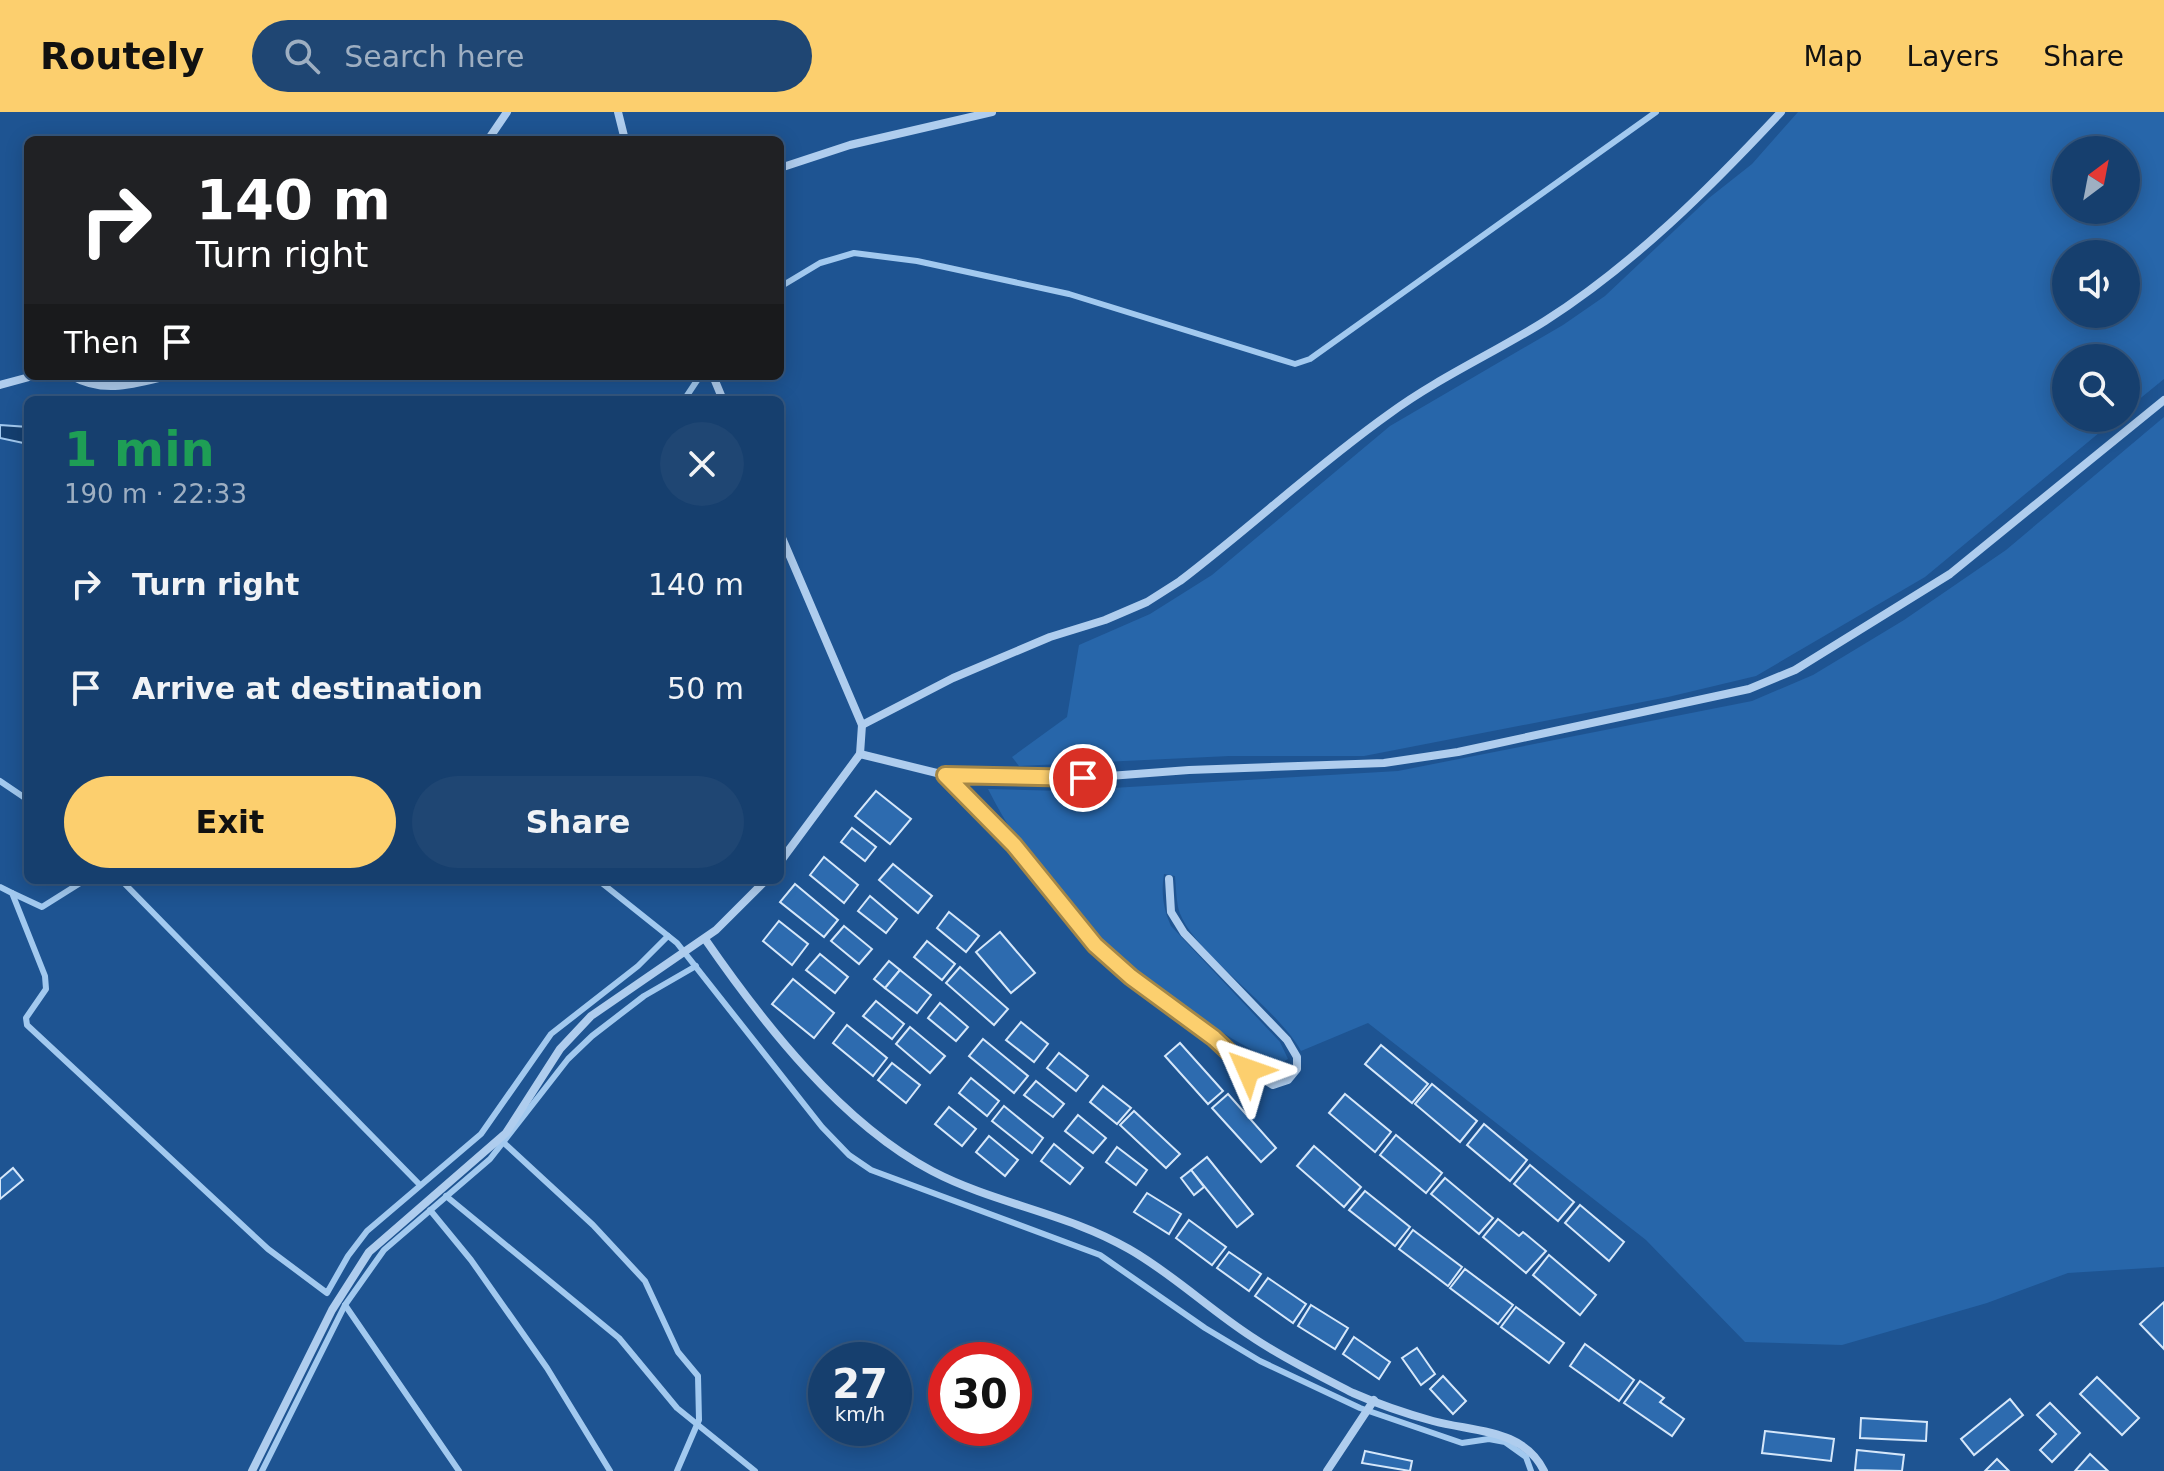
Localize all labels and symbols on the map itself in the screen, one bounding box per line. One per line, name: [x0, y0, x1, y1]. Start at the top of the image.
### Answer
north arrow: [2052, 136, 2140, 224]
pin: [1049, 744, 1117, 812]
position arrow: [1206, 1028, 1290, 1112]
speed limit sign: 30: [928, 1342, 1032, 1446]

